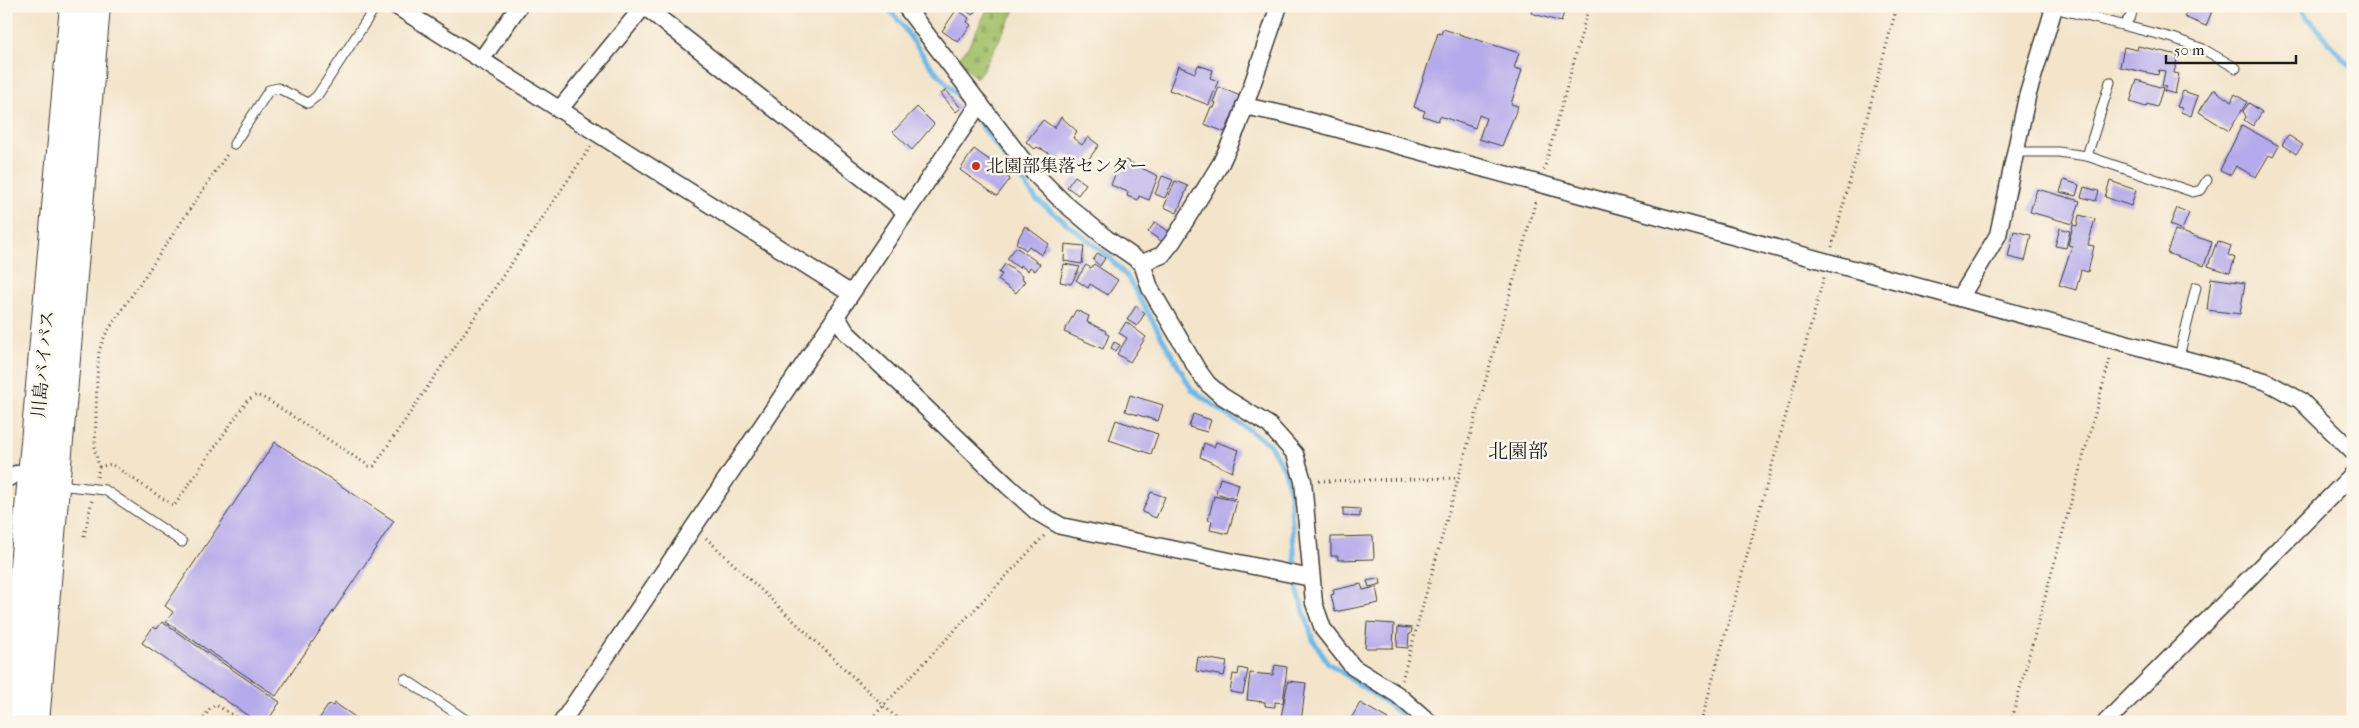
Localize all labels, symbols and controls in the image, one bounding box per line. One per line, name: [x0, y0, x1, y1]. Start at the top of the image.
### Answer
scale bar: [2166, 32, 2296, 64]
text: 50 m: [2174, 41, 2205, 59]
place label: 北園部集落センター: [986, 156, 1147, 177]
marker: 北園部集落センター: [970, 160, 982, 172]
street label: 川島バイパス: [28, 310, 59, 419]
district label: 北園部: [1488, 440, 1548, 463]

